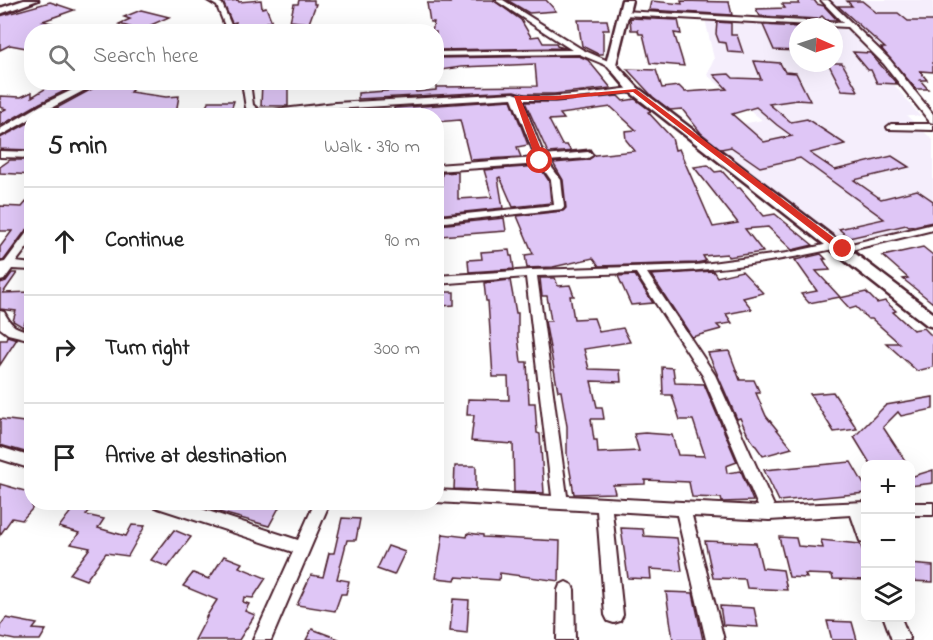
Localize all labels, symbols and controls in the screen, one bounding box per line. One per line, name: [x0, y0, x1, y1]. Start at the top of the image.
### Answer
north arrow: [789, 18, 843, 72]
search box: [24, 24, 444, 90]
icon: search: [45, 41, 78, 74]
text: Search here: [93, 41, 198, 73]
text: 5 min: [48, 128, 107, 166]
text: Walk · 390 m: [324, 133, 420, 162]
route start: [526, 147, 552, 173]
icon: ahead: [48, 225, 81, 258]
text: Continue: [105, 225, 184, 257]
text: 90 m: [385, 227, 420, 256]
route end: [829, 235, 855, 261]
icon: right: [48, 333, 81, 366]
text: Turn right: [105, 333, 190, 365]
text: 300 m: [374, 335, 420, 364]
icon: arrive: [48, 441, 81, 474]
text: Arrive at destination: [105, 441, 287, 473]
map controls: [861, 460, 915, 622]
button: +: [861, 460, 915, 514]
button: −: [861, 514, 915, 568]
button: layers: [861, 568, 915, 622]

